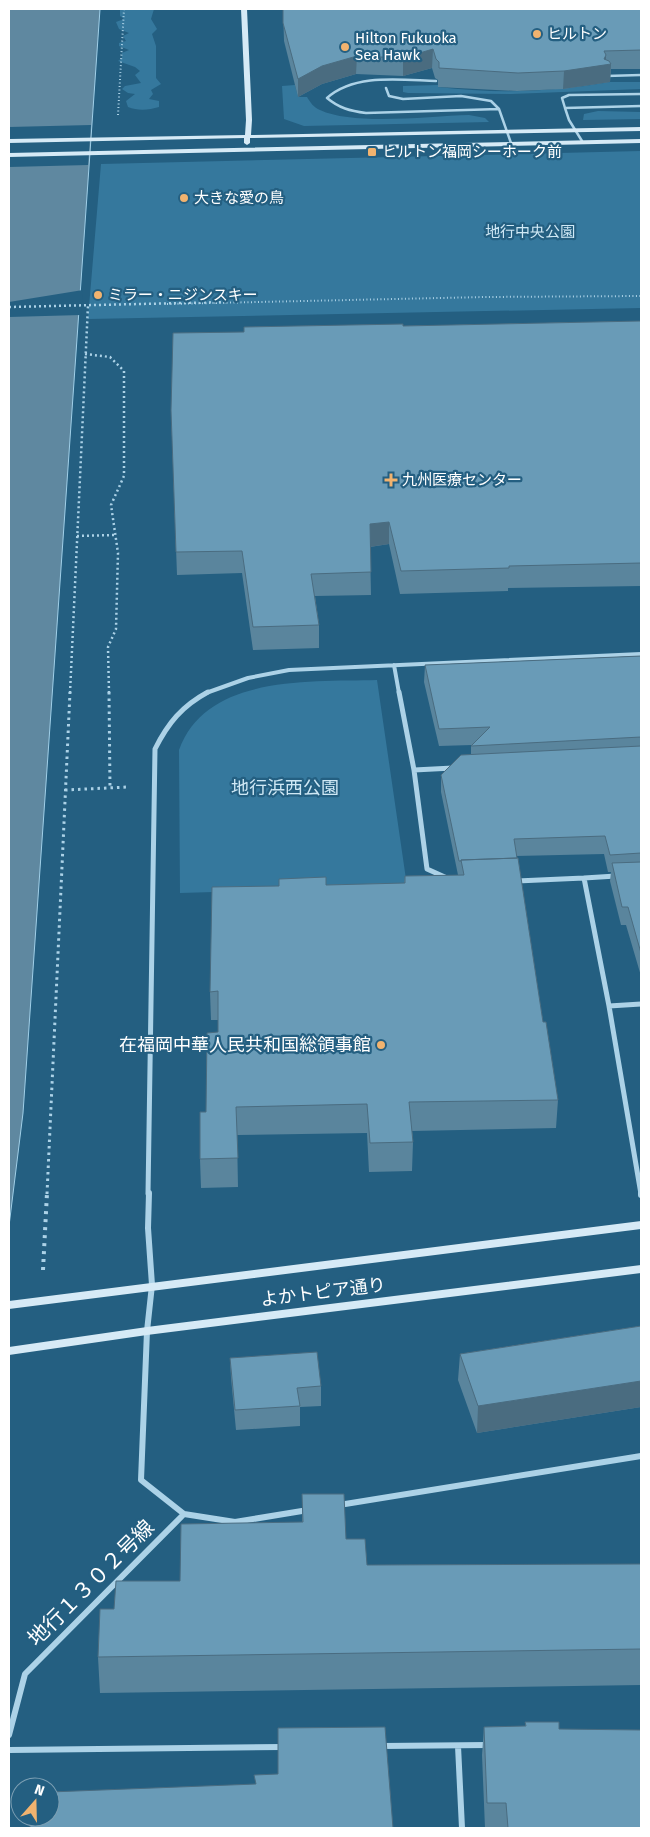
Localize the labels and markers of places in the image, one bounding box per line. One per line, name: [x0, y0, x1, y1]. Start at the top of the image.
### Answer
place label: ヒルトン: [547, 25, 607, 43]
marker: ヒルトン: [531, 28, 543, 40]
place label: Hilton Fukuoka Sea Hawk: [355, 29, 457, 64]
marker: Hilton Fukuoka Sea Hawk: [339, 41, 351, 53]
place label: ヒルトン福岡シーホーク前: [382, 143, 562, 161]
marker: ヒルトン福岡シーホーク前: [366, 146, 378, 158]
place label: 大きな愛の鳥: [194, 189, 284, 207]
marker: 大きな愛の鳥: [178, 192, 190, 204]
place label: ミラー・ニジンスキー: [108, 286, 258, 304]
marker: ミラー・ニジンスキー: [92, 289, 104, 301]
place label: 九州医療センター: [402, 471, 522, 489]
marker: 九州医療センター: [384, 473, 398, 487]
place label: 在福岡中華人民共和国総領事館: [119, 1034, 371, 1056]
marker: 在福岡中華人民共和国総領事館: [375, 1039, 387, 1051]

